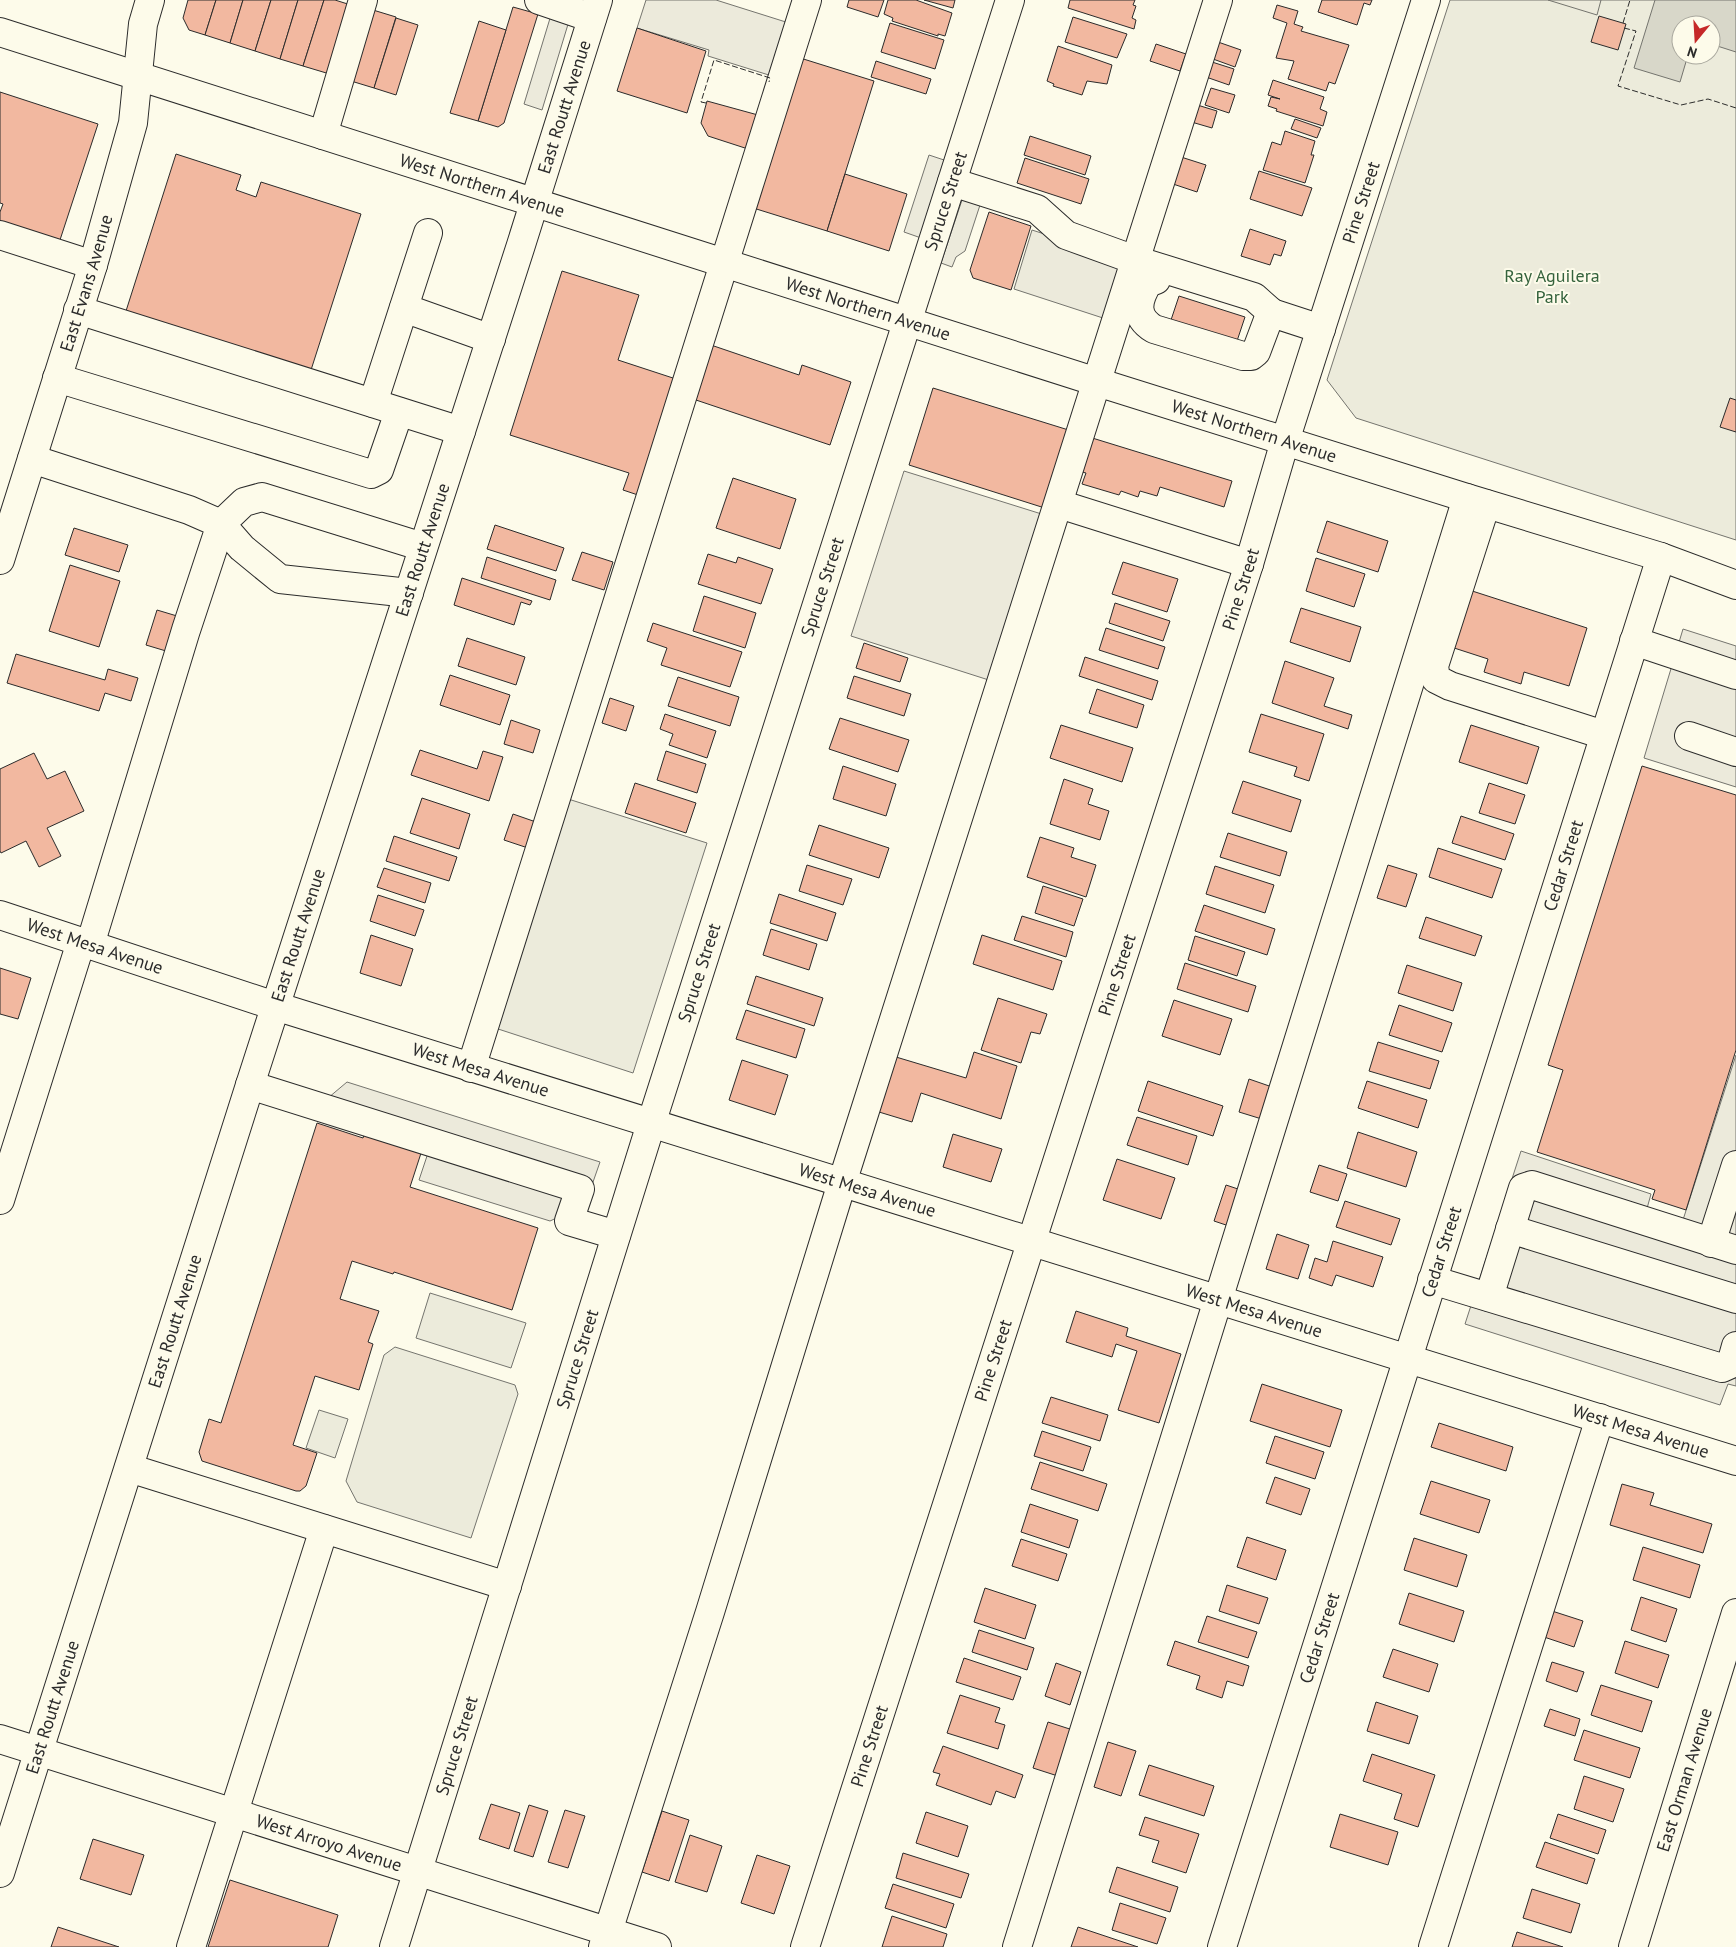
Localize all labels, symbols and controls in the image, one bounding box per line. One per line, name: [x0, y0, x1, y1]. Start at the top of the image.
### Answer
north arrow: [1671, 15, 1721, 65]
street label: East Routt Avenue: [532, 37, 596, 177]
text: N: [1685, 42, 1699, 62]
street label: West Northern Avenue: [397, 148, 568, 222]
street label: Spruce Street: [919, 148, 972, 253]
street label: Pine Street: [1337, 159, 1385, 246]
street label: East Evans Avenue: [54, 212, 118, 355]
park label: Ray Aguilera Park: [1504, 264, 1600, 308]
street label: West Northern Avenue: [783, 271, 953, 346]
street label: West Northern Avenue: [1169, 394, 1340, 467]
street label: East Routt Avenue: [390, 480, 454, 619]
street label: Spruce Street: [795, 534, 849, 639]
street label: Pine Street: [1217, 545, 1264, 633]
street label: Cedar Street: [1538, 817, 1588, 914]
street label: East Routt Avenue: [266, 865, 330, 1005]
street label: West Mesa Avenue: [24, 913, 166, 979]
street label: Spruce Street: [672, 920, 725, 1025]
street label: Pine Street: [1093, 931, 1141, 1019]
street label: West Mesa Avenue: [409, 1037, 552, 1102]
street label: West Mesa Avenue: [796, 1158, 939, 1222]
street label: Cedar Street: [1416, 1203, 1466, 1300]
street label: East Routt Avenue: [143, 1251, 207, 1391]
street label: West Mesa Avenue: [1183, 1278, 1325, 1343]
street label: Spruce Street: [551, 1306, 603, 1411]
street label: Pine Street: [969, 1316, 1017, 1404]
street label: West Mesa Avenue: [1569, 1399, 1712, 1463]
street label: Cedar Street: [1294, 1589, 1344, 1686]
street label: East Routt Avenue: [20, 1637, 84, 1777]
street label: Spruce Street: [430, 1693, 483, 1798]
street label: Pine Street: [845, 1702, 893, 1790]
street label: East Orman Avenue: [1651, 1705, 1717, 1854]
street label: West Arroyo Avenue: [253, 1809, 405, 1877]

